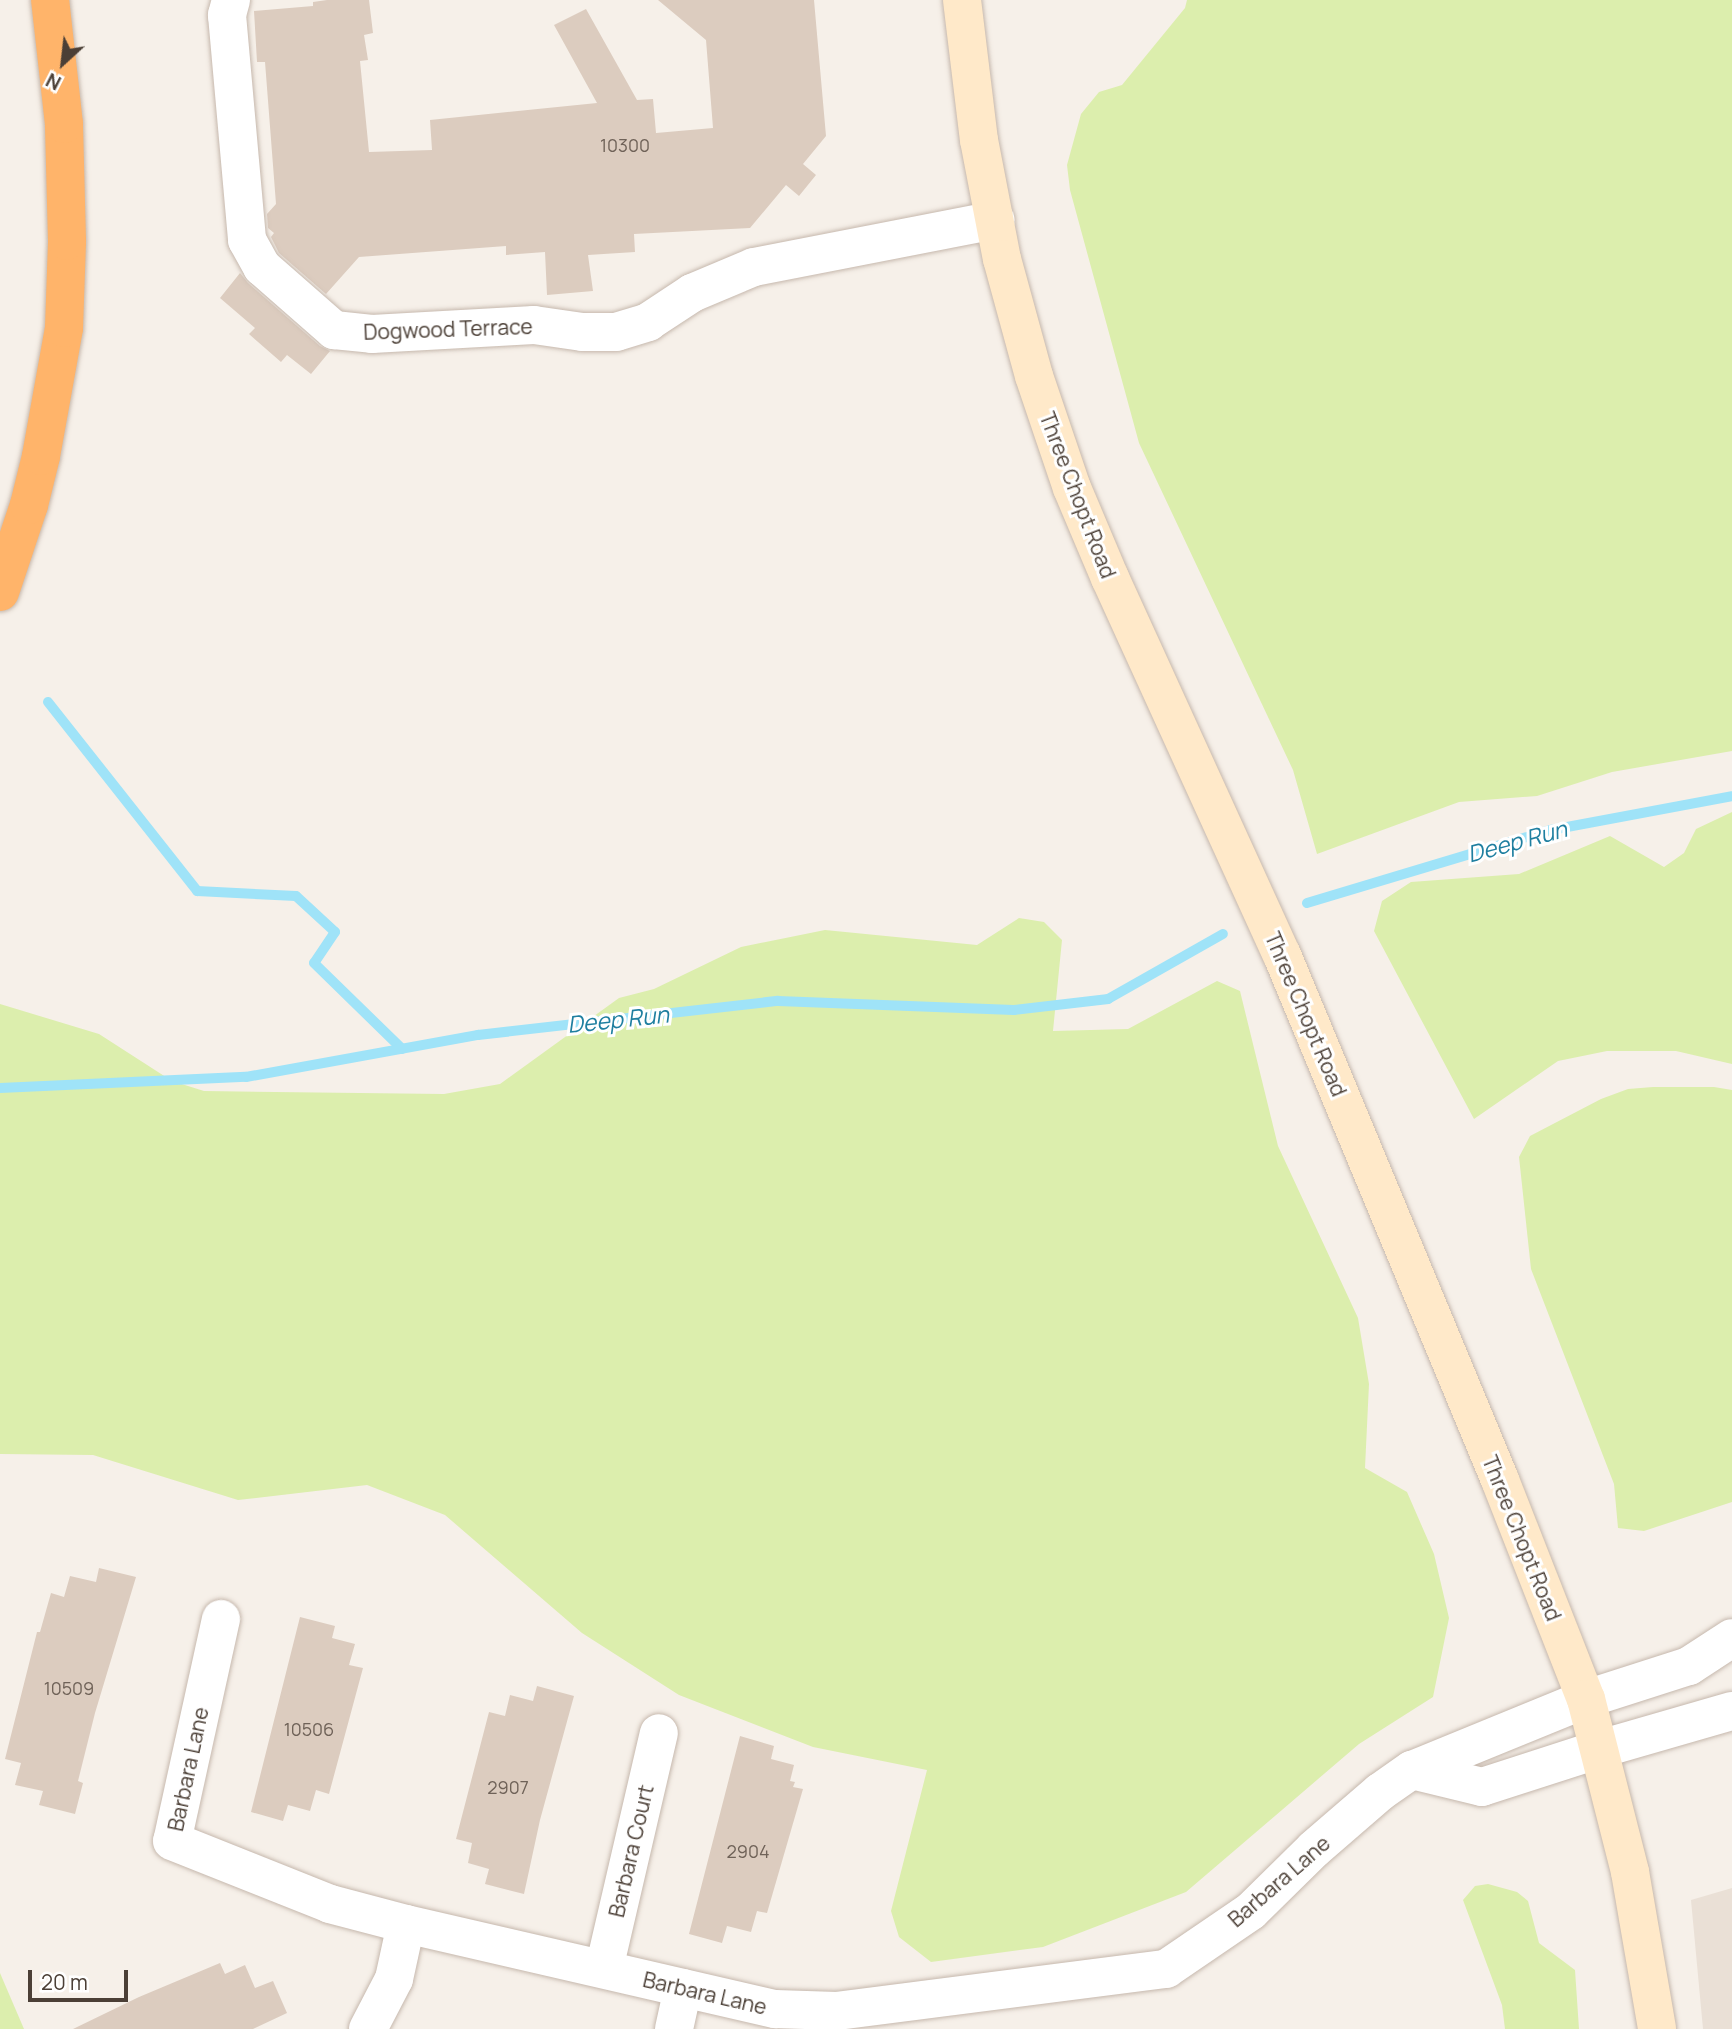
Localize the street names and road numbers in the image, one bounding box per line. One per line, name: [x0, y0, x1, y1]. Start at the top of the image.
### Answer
street label: Dogwood Terrace: [363, 313, 533, 345]
street label: Three Chopt Road: [1035, 408, 1121, 582]
street label: Three Chopt Road: [1260, 928, 1352, 1100]
street label: Three Chopt Road: [1477, 1452, 1567, 1624]
street label: Barbara Lane: [163, 1705, 213, 1833]
street label: Barbara Court: [604, 1782, 658, 1920]
street label: Barbara Lane: [1223, 1830, 1335, 1932]
street label: Barbara Lane: [641, 1967, 769, 2019]

